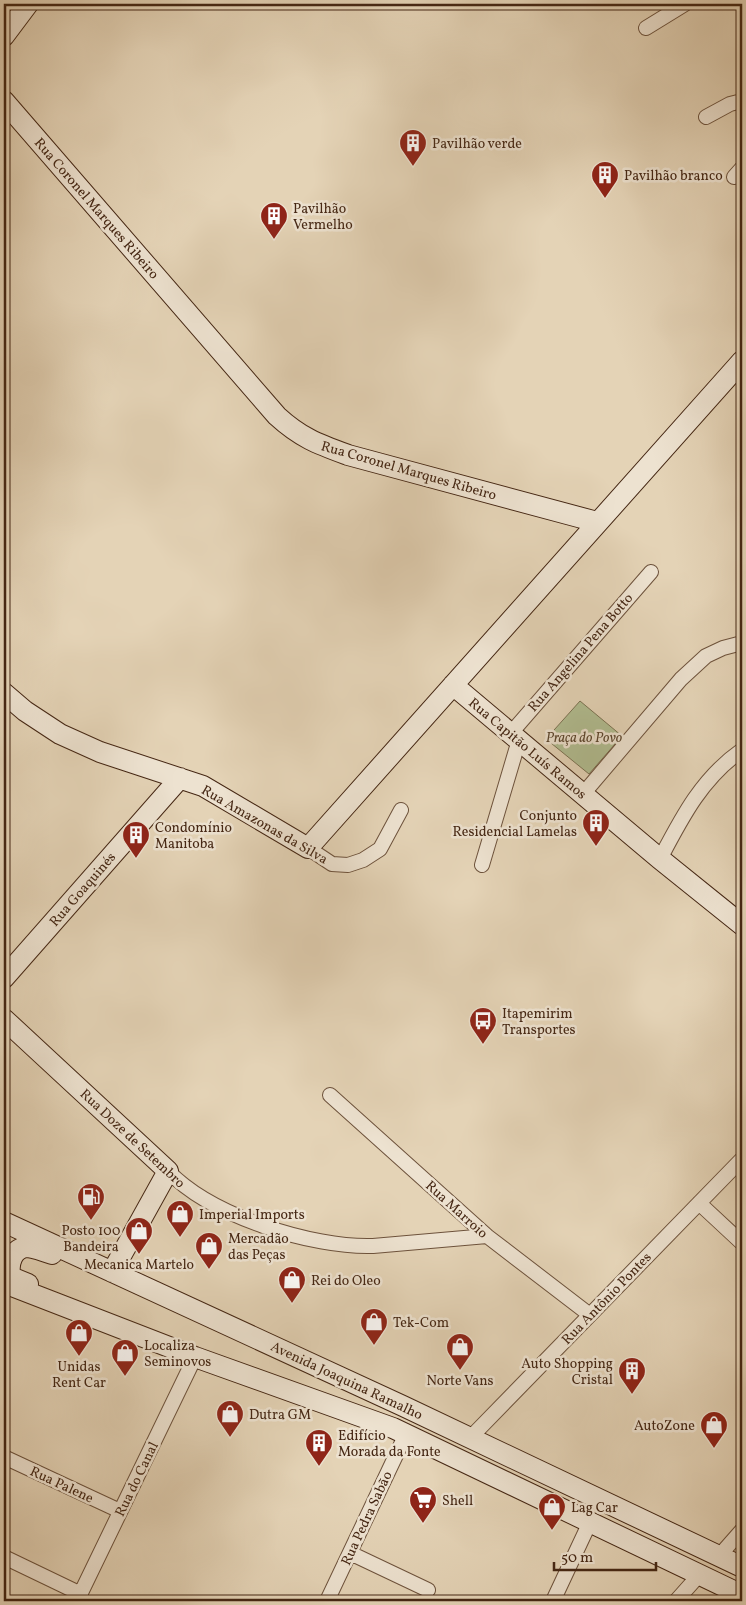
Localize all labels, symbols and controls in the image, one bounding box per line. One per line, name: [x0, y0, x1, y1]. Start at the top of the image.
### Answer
building icon: Pavilhão verde: [398, 128, 428, 167]
street label: Rua Coronel Marques Ribeiro: [29, 134, 163, 284]
place label: Pavilhão verde: [432, 135, 522, 154]
building icon: Pavilhão branco: [590, 160, 620, 199]
place label: Pavilhão branco: [624, 167, 723, 186]
place label: Pavilhão Vermelho: [293, 200, 353, 235]
building icon: Pavilhão Vermelho: [259, 201, 289, 240]
street label: Rua Coronel Marques Ribeiro: [319, 437, 498, 506]
street label: Rua Angelina Pena Botto: [524, 590, 638, 716]
street label: Rua Capitão Luís Ramos: [464, 694, 590, 804]
park label: Praça do Povo: [546, 729, 623, 748]
street label: Rua Amazonas da Silva: [197, 781, 331, 869]
place label: Conjunto Residencial Lamelas: [453, 807, 577, 842]
building icon: Conjunto Residencial Lamelas: [581, 808, 611, 847]
place label: Condomínio Manitoba: [155, 819, 232, 854]
building icon: Condomínio Manitoba: [121, 820, 151, 859]
street label: Rua Goaquinés: [46, 849, 121, 931]
place label: Itapemirim Transportes: [502, 1005, 576, 1040]
bus stop icon: Itapemirim Transportes: [468, 1006, 498, 1045]
street label: Rua Doze de Setembro: [75, 1085, 189, 1193]
street label: Rua Marroio: [421, 1177, 491, 1243]
fuel station icon: Posto 100 Bandeira: [76, 1182, 106, 1221]
shop icon: Imperial Imports: [165, 1199, 195, 1238]
place label: Imperial Imports: [199, 1206, 305, 1225]
shop icon: Mecanica Martelo: [124, 1216, 154, 1255]
place label: Posto 100 Bandeira: [62, 1222, 120, 1257]
place label: Mercadão das Peças: [228, 1230, 289, 1265]
shop icon: Mercadão das Peças: [194, 1231, 224, 1270]
street label: Rua Antônio Pontes: [558, 1249, 656, 1349]
place label: Mecanica Martelo: [84, 1256, 194, 1275]
shop icon: Rei do Oleo: [277, 1265, 307, 1304]
place label: Rei do Oleo: [311, 1272, 381, 1291]
shop icon: Tek-Com: [359, 1307, 389, 1346]
place label: Tek-Com: [393, 1314, 449, 1333]
shop icon: Unidas Rent Car: [64, 1318, 94, 1357]
shop icon: Norte Vans: [445, 1332, 475, 1371]
place label: Localiza Seminovos: [144, 1337, 211, 1372]
shop icon: Localiza Seminovos: [110, 1338, 140, 1377]
street label: Avenida Joaquina Ramalho: [267, 1338, 426, 1425]
place label: Auto Shopping Cristal: [521, 1355, 613, 1390]
building icon: Auto Shopping Cristal: [617, 1356, 647, 1395]
place label: Unidas Rent Car: [52, 1358, 106, 1393]
place label: Norte Vans: [426, 1372, 494, 1391]
shop icon: Dutra GM: [215, 1399, 245, 1438]
place label: Dutra GM: [249, 1406, 311, 1425]
shop icon: AutoZone: [699, 1410, 729, 1449]
place label: AutoZone: [634, 1417, 695, 1436]
place label: Edifício Morada da Fonte: [338, 1427, 441, 1462]
building icon: Edifício Morada da Fonte: [304, 1428, 334, 1467]
street label: Rua do Canal: [111, 1439, 164, 1520]
street label: Rua Palene: [26, 1462, 97, 1509]
street label: Rua Pedra Sabão: [337, 1468, 398, 1569]
supermarket icon: Shell: [408, 1485, 438, 1524]
place label: Shell: [442, 1492, 473, 1511]
shop icon: Lag Car: [537, 1492, 567, 1531]
place label: Lag Car: [571, 1499, 618, 1518]
scale bar: [554, 1540, 656, 1572]
text: 50 m: [561, 1548, 593, 1569]

